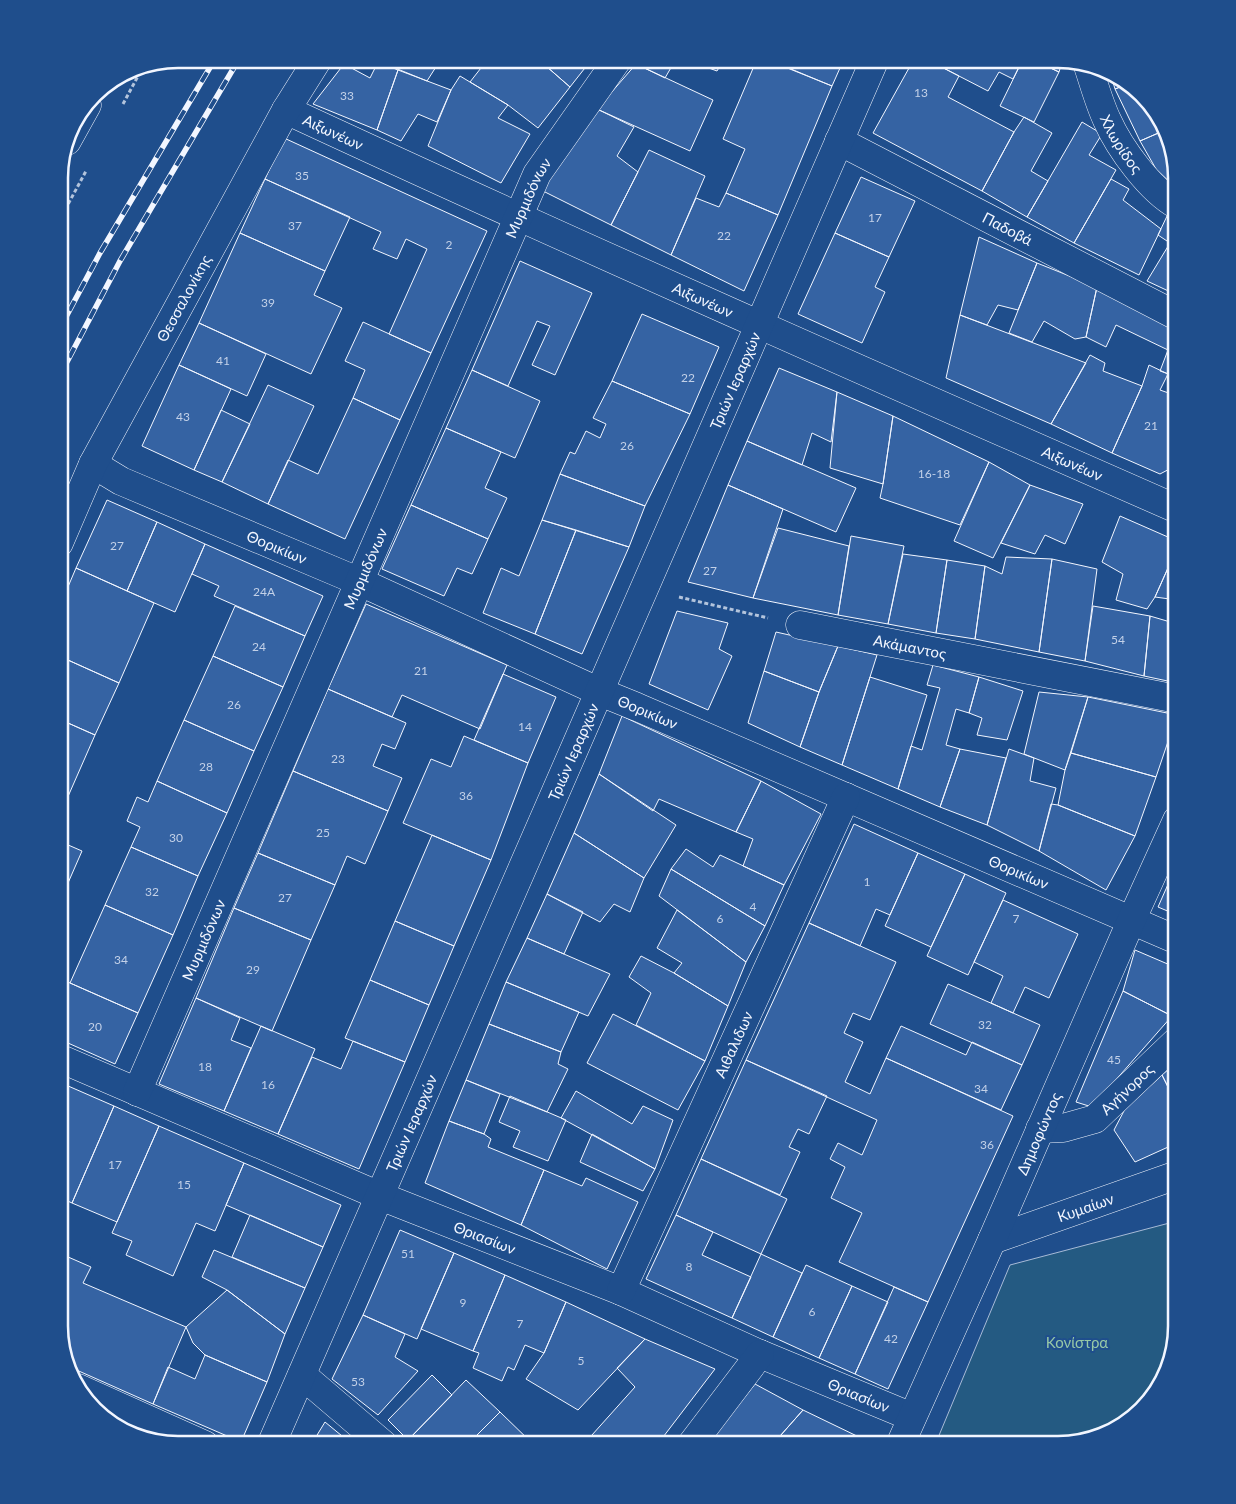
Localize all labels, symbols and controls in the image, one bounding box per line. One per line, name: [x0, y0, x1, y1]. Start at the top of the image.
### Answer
house number: 13: [914, 85, 928, 100]
house number: 33: [340, 88, 354, 103]
street label: Αιξωνέων: [300, 110, 367, 154]
street label: Χλωρίδος: [1097, 112, 1146, 176]
street label: Μυρμιδόνων: [501, 154, 555, 241]
house number: 35: [295, 168, 309, 183]
street label: Παδοβά: [980, 208, 1036, 249]
house number: 17: [868, 210, 882, 225]
house number: 37: [288, 218, 302, 233]
house number: 22: [717, 228, 731, 243]
house number: 2: [446, 237, 453, 252]
street label: Θεσσαλονίκης: [152, 251, 215, 345]
street label: Αιξωνέων: [670, 278, 736, 321]
house number: 39: [261, 295, 275, 310]
street label: Τριών Ιεραρχών: [706, 329, 764, 432]
house number: 41: [216, 353, 230, 368]
house number: 22: [681, 370, 695, 385]
house number: 43: [176, 409, 190, 424]
house number: 21: [1144, 418, 1158, 433]
house number: 26: [620, 438, 634, 453]
street label: Αιξωνέων: [1039, 442, 1106, 484]
house number: 16-18: [918, 466, 950, 481]
street label: Μυρμιδόνων: [340, 525, 391, 612]
street label: Θορικίων: [244, 526, 310, 568]
house number: 27: [110, 538, 124, 553]
house number: 27: [703, 563, 717, 578]
house number: 24A: [253, 584, 276, 599]
street label: Ακάμαντος: [872, 631, 948, 663]
house number: 54: [1111, 632, 1125, 647]
house number: 24: [252, 639, 266, 654]
house number: 21: [414, 663, 428, 678]
street label: Θορικίων: [615, 691, 681, 733]
house number: 26: [227, 697, 241, 712]
street label: Τριών Ιεραρχών: [544, 700, 602, 803]
house number: 14: [518, 719, 532, 734]
house number: 23: [331, 751, 345, 766]
house number: 28: [199, 759, 213, 774]
house number: 36: [459, 788, 473, 803]
house number: 25: [316, 825, 330, 840]
house number: 30: [169, 830, 183, 845]
street label: Θορικίων: [986, 851, 1052, 893]
house number: 1: [864, 874, 871, 889]
house number: 32: [145, 884, 159, 899]
house number: 27: [278, 890, 292, 905]
street label: Μυρμιδόνων: [178, 896, 229, 983]
house number: 4: [750, 899, 757, 914]
house number: 6: [717, 911, 724, 926]
house number: 7: [1013, 911, 1020, 926]
house number: 34: [114, 952, 128, 967]
house number: 29: [246, 962, 260, 977]
street label: Αιθαλιδων: [710, 1008, 756, 1080]
house number: 32: [978, 1017, 992, 1032]
house number: 20: [88, 1019, 102, 1034]
house number: 45: [1107, 1052, 1121, 1067]
house number: 18: [198, 1059, 212, 1074]
street label: Αγήνορος: [1097, 1060, 1157, 1118]
street label: Τριών Ιεραρχών: [382, 1071, 440, 1175]
house number: 16: [261, 1077, 275, 1092]
house number: 34: [974, 1081, 988, 1096]
street label: Δημοφώντος: [1013, 1089, 1064, 1178]
house number: 36: [980, 1137, 994, 1152]
house number: 17: [108, 1157, 122, 1172]
house number: 15: [177, 1177, 191, 1192]
street label: Κυμαίων: [1055, 1189, 1116, 1225]
street label: Θριασίων: [451, 1217, 519, 1258]
house number: 51: [401, 1246, 415, 1261]
house number: 8: [686, 1259, 693, 1274]
house number: 9: [460, 1295, 467, 1310]
house number: 6: [809, 1304, 816, 1319]
house number: 7: [517, 1316, 524, 1331]
house number: 42: [884, 1331, 898, 1346]
park label: Κονίστρα: [1046, 1333, 1108, 1351]
house number: 5: [578, 1353, 585, 1368]
house number: 53: [351, 1374, 365, 1389]
street label: Θριασίων: [825, 1374, 893, 1416]

